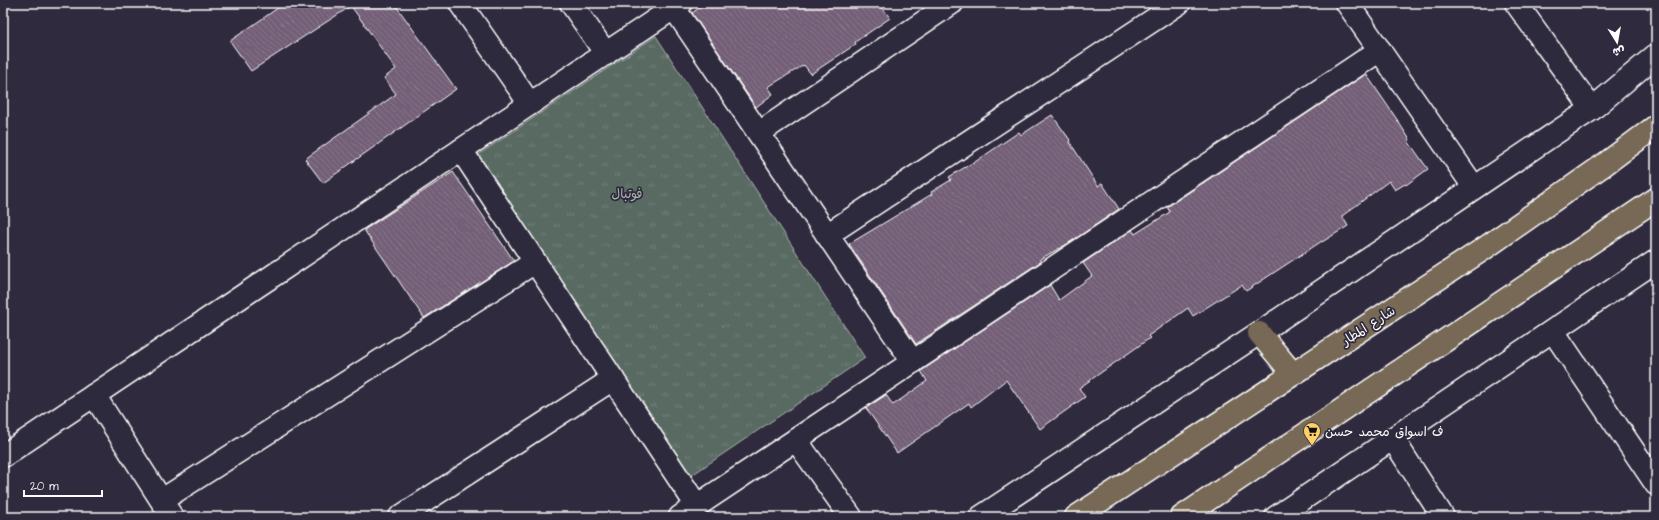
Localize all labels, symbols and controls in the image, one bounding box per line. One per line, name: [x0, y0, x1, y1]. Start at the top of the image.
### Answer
north arrow: [1597, 22, 1637, 62]
text: ش: [1611, 43, 1626, 60]
park label: فوتبال: [612, 185, 642, 203]
street label: شارع المطار: [1337, 302, 1399, 350]
supermarket icon: ف اسواق محمد حسن: [1302, 421, 1322, 446]
place label: ف اسواق محمد حسن: [1325, 423, 1443, 441]
scale bar: [24, 472, 102, 498]
text: 20 m: [30, 478, 59, 495]

